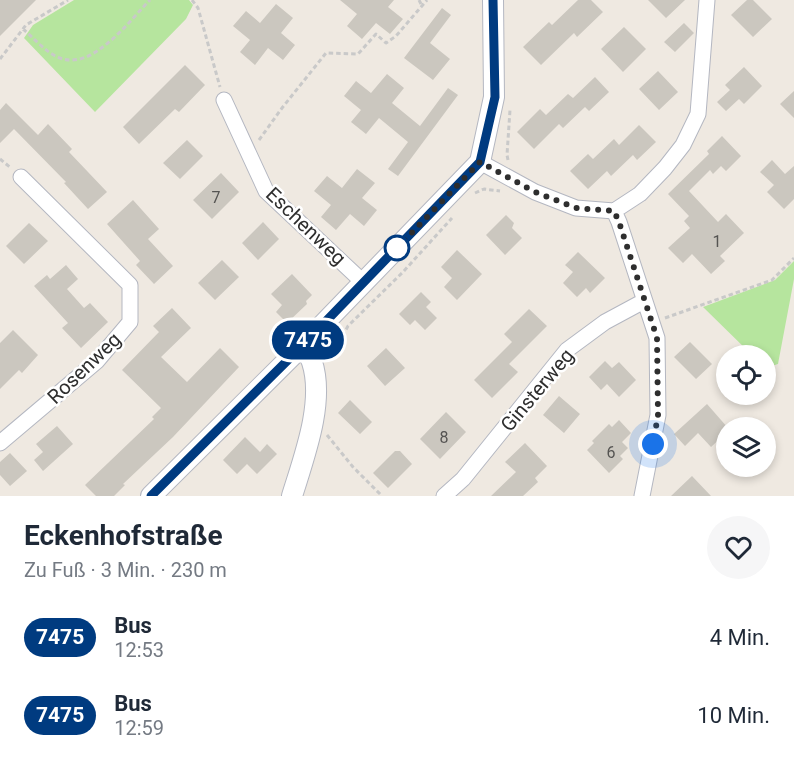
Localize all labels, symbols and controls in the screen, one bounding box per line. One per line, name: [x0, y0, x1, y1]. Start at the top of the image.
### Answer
street label: Eschenweg: [261, 182, 351, 270]
house number: 7: [212, 188, 221, 207]
house number: 1: [713, 232, 722, 251]
unlabelled marker: [384, 235, 410, 261]
line badge: 7475: [266, 320, 350, 360]
street label: Rosenweg: [42, 327, 126, 409]
text: 7475: [284, 328, 332, 352]
street label: Ginsterweg: [495, 344, 579, 436]
map controls: [716, 345, 776, 477]
button: locate: [716, 345, 776, 405]
button: layers: [716, 417, 776, 477]
house number: 8: [440, 428, 449, 447]
your location: [638, 429, 668, 459]
house number: 6: [607, 443, 616, 462]
button: heart: [707, 516, 770, 579]
text: Eckenhofstraße: [24, 519, 223, 552]
text: Zu Fuß · 3 Min. · 230 m: [24, 558, 227, 582]
text: Bus: [114, 613, 152, 638]
text: 7475: [36, 625, 84, 649]
text: 4 Min.: [710, 625, 770, 650]
text: 12:53: [114, 638, 164, 662]
text: Bus: [114, 691, 152, 716]
text: 7475: [36, 703, 84, 727]
text: 10 Min.: [697, 703, 770, 728]
text: 12:59: [114, 716, 164, 740]

